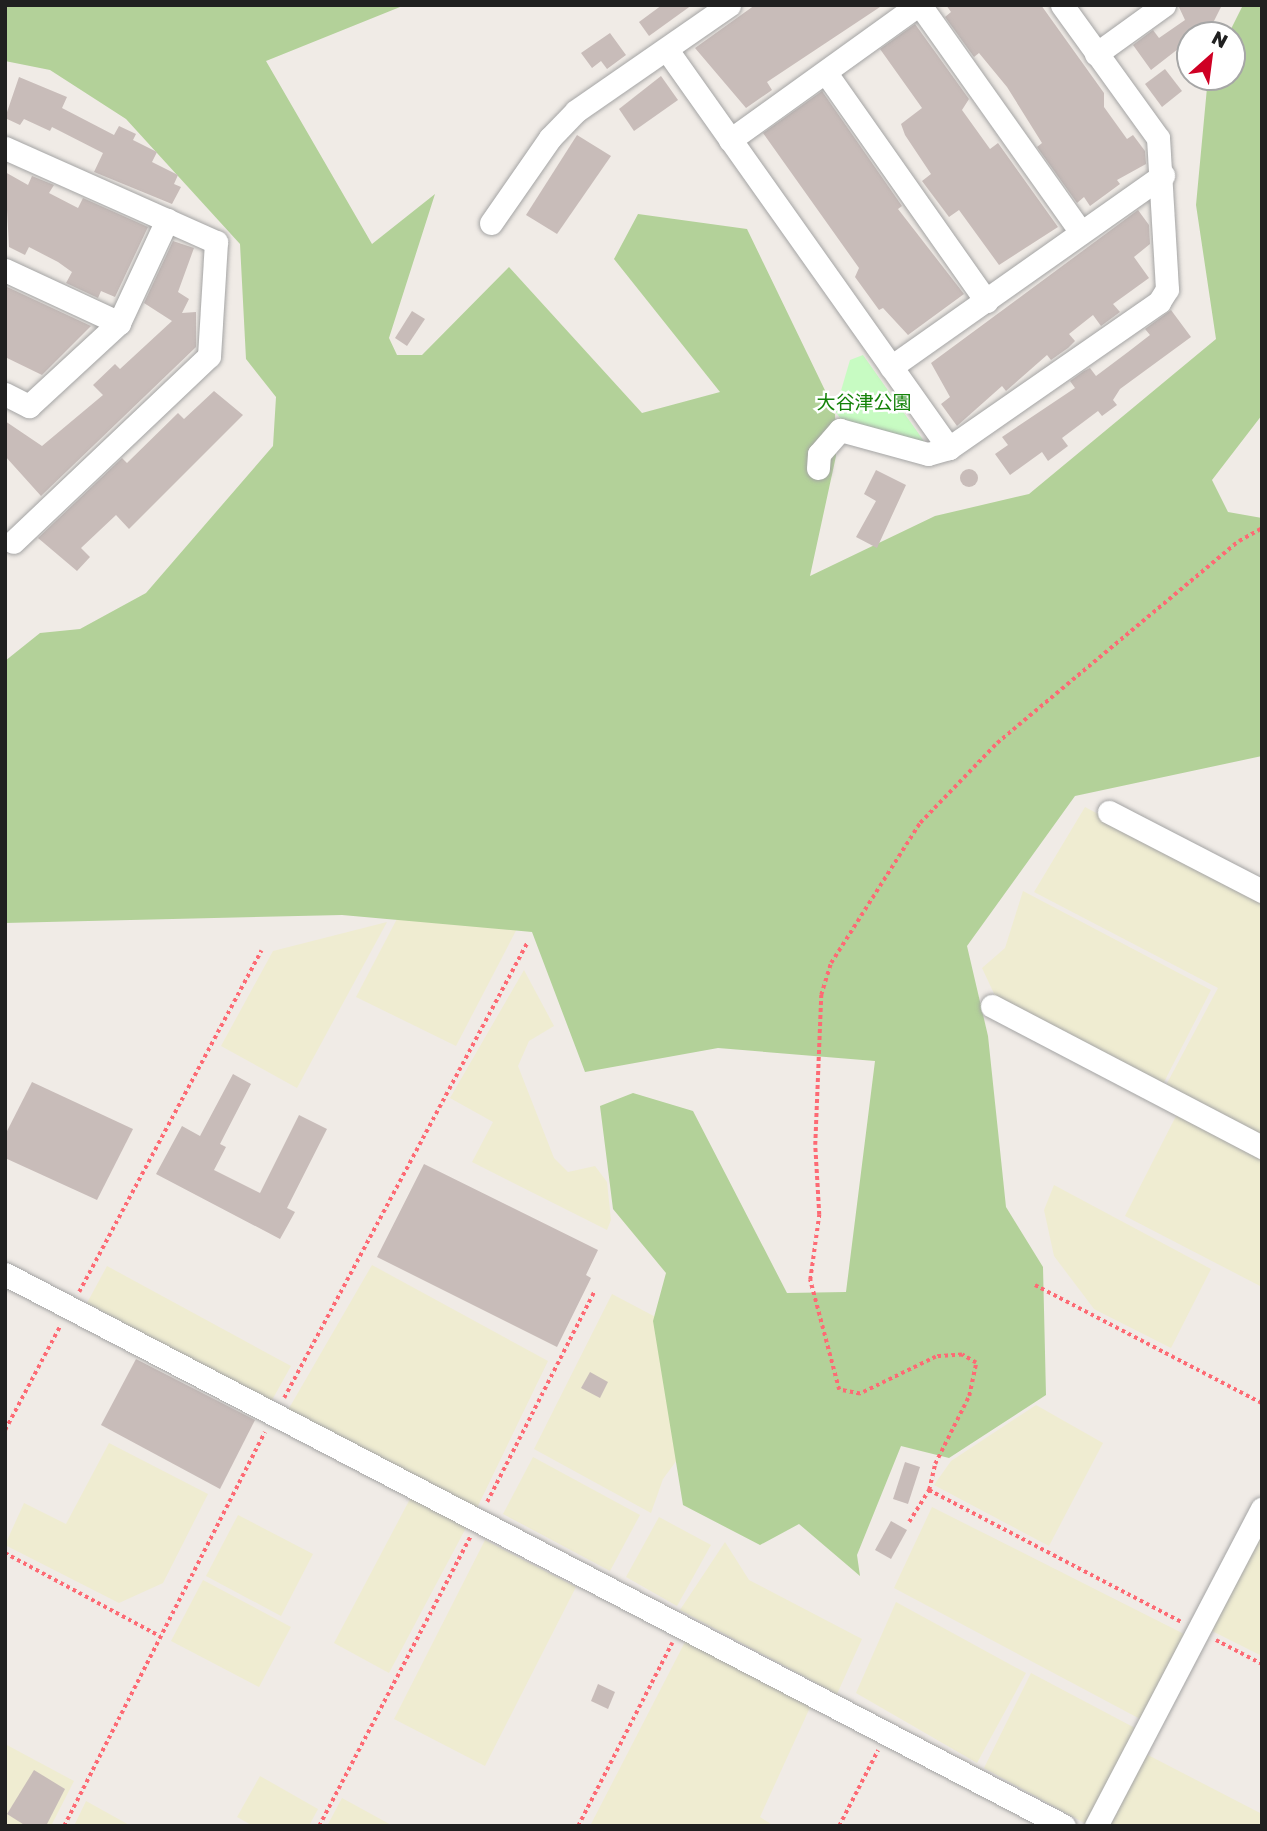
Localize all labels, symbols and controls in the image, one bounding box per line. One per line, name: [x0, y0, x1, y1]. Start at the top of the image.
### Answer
north arrow: [1176, 21, 1246, 91]
text: N: [1208, 25, 1232, 52]
park label: 大谷津公園: [817, 391, 911, 413]

